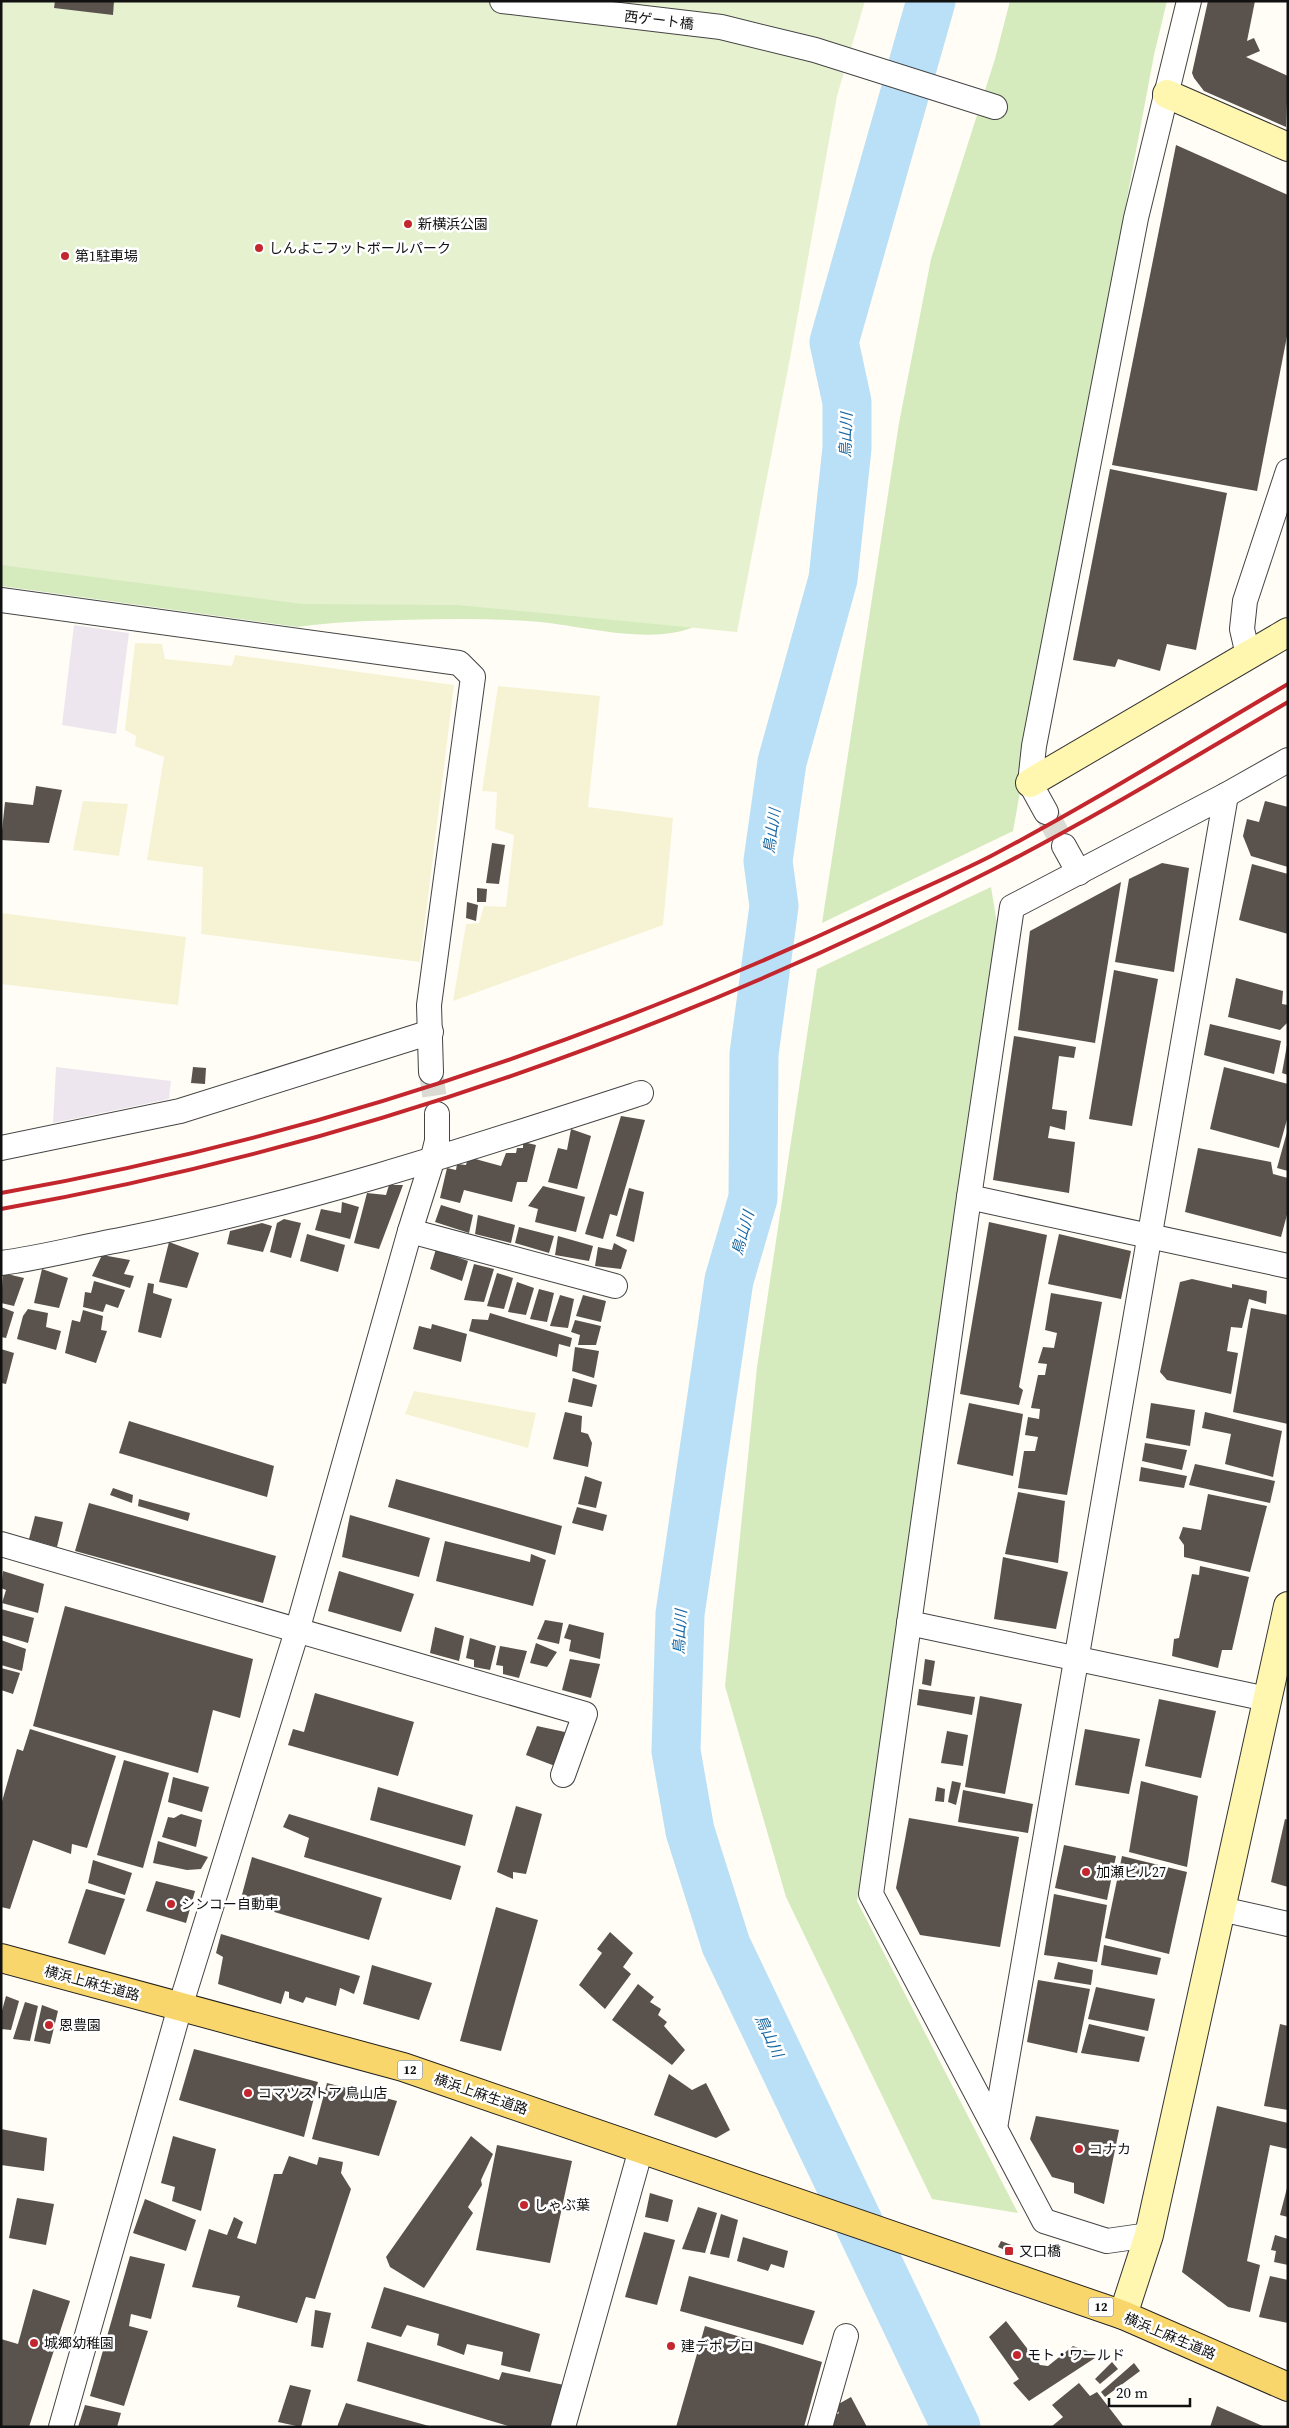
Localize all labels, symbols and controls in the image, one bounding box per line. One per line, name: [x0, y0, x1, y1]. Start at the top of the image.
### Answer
street label: 西ゲート橋: [623, 6, 695, 34]
place label: 新横浜公園: [418, 214, 488, 234]
marker: 新横浜公園: [402, 218, 414, 230]
place label: しんよこフットボールパーク: [269, 238, 451, 258]
marker: しんよこフットボールパーク: [253, 242, 265, 254]
place label: 第1駐車場: [75, 246, 138, 266]
marker: 第1駐車場: [59, 250, 71, 262]
water label: 鳥山川: [834, 410, 857, 458]
water label: 鳥山川: [758, 805, 785, 855]
water label: 鳥山川: [726, 1206, 759, 1257]
water label: 鳥山川: [668, 1607, 691, 1655]
place label: 加瀬ビル27: [1096, 1862, 1166, 1882]
marker: 加瀬ビル27: [1080, 1866, 1092, 1878]
place label: シンコー自動車: [181, 1894, 279, 1914]
marker: シンコー自動車: [165, 1898, 177, 1910]
street label: 横浜上麻生道路: [42, 1961, 142, 2005]
water label: 鳥山川: [750, 2011, 789, 2062]
place label: 恩豊園: [59, 2015, 101, 2035]
marker: 恩豊園: [43, 2019, 55, 2031]
road number: 12: [398, 2060, 422, 2080]
street label: 横浜上麻生道路: [431, 2069, 531, 2119]
place label: コマツストア 鳥山店: [258, 2083, 387, 2103]
marker: コマツストア 鳥山店: [242, 2087, 254, 2099]
place label: コナカ: [1089, 2139, 1131, 2159]
marker: コナカ: [1073, 2143, 1085, 2155]
place label: しゃぶ葉: [534, 2195, 590, 2215]
marker: しゃぶ葉: [518, 2199, 530, 2211]
place label: 又口橋: [1019, 2241, 1061, 2261]
marker: 又口橋: [1003, 2245, 1015, 2257]
road number: 12: [1088, 2298, 1114, 2316]
street label: 横浜上麻生道路: [1121, 2308, 1219, 2364]
place label: 城郷幼稚園: [44, 2333, 114, 2353]
place label: 建デポ プロ: [681, 2336, 754, 2356]
marker: 城郷幼稚園: [28, 2337, 40, 2349]
marker: 建デポ プロ: [665, 2340, 677, 2352]
place label: モト・ワールド: [1027, 2345, 1125, 2365]
marker: モト・ワールド: [1011, 2349, 1023, 2361]
scale bar: [1109, 2376, 1190, 2408]
text: 20 m: [1116, 2382, 1148, 2403]

